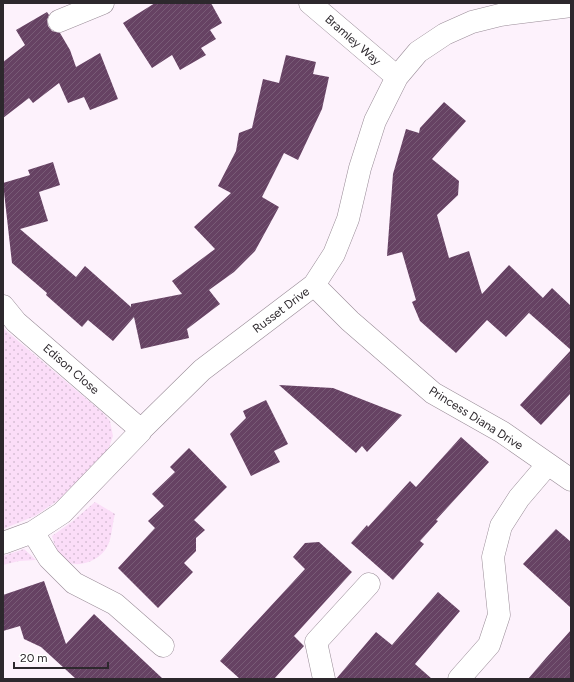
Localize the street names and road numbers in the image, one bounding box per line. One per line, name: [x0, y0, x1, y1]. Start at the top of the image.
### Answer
street label: Bramley Way: [322, 12, 384, 68]
street label: Russet Drive: [250, 284, 312, 336]
street label: Edison Close: [40, 341, 102, 397]
street label: Princess Diana Drive: [426, 383, 526, 453]

